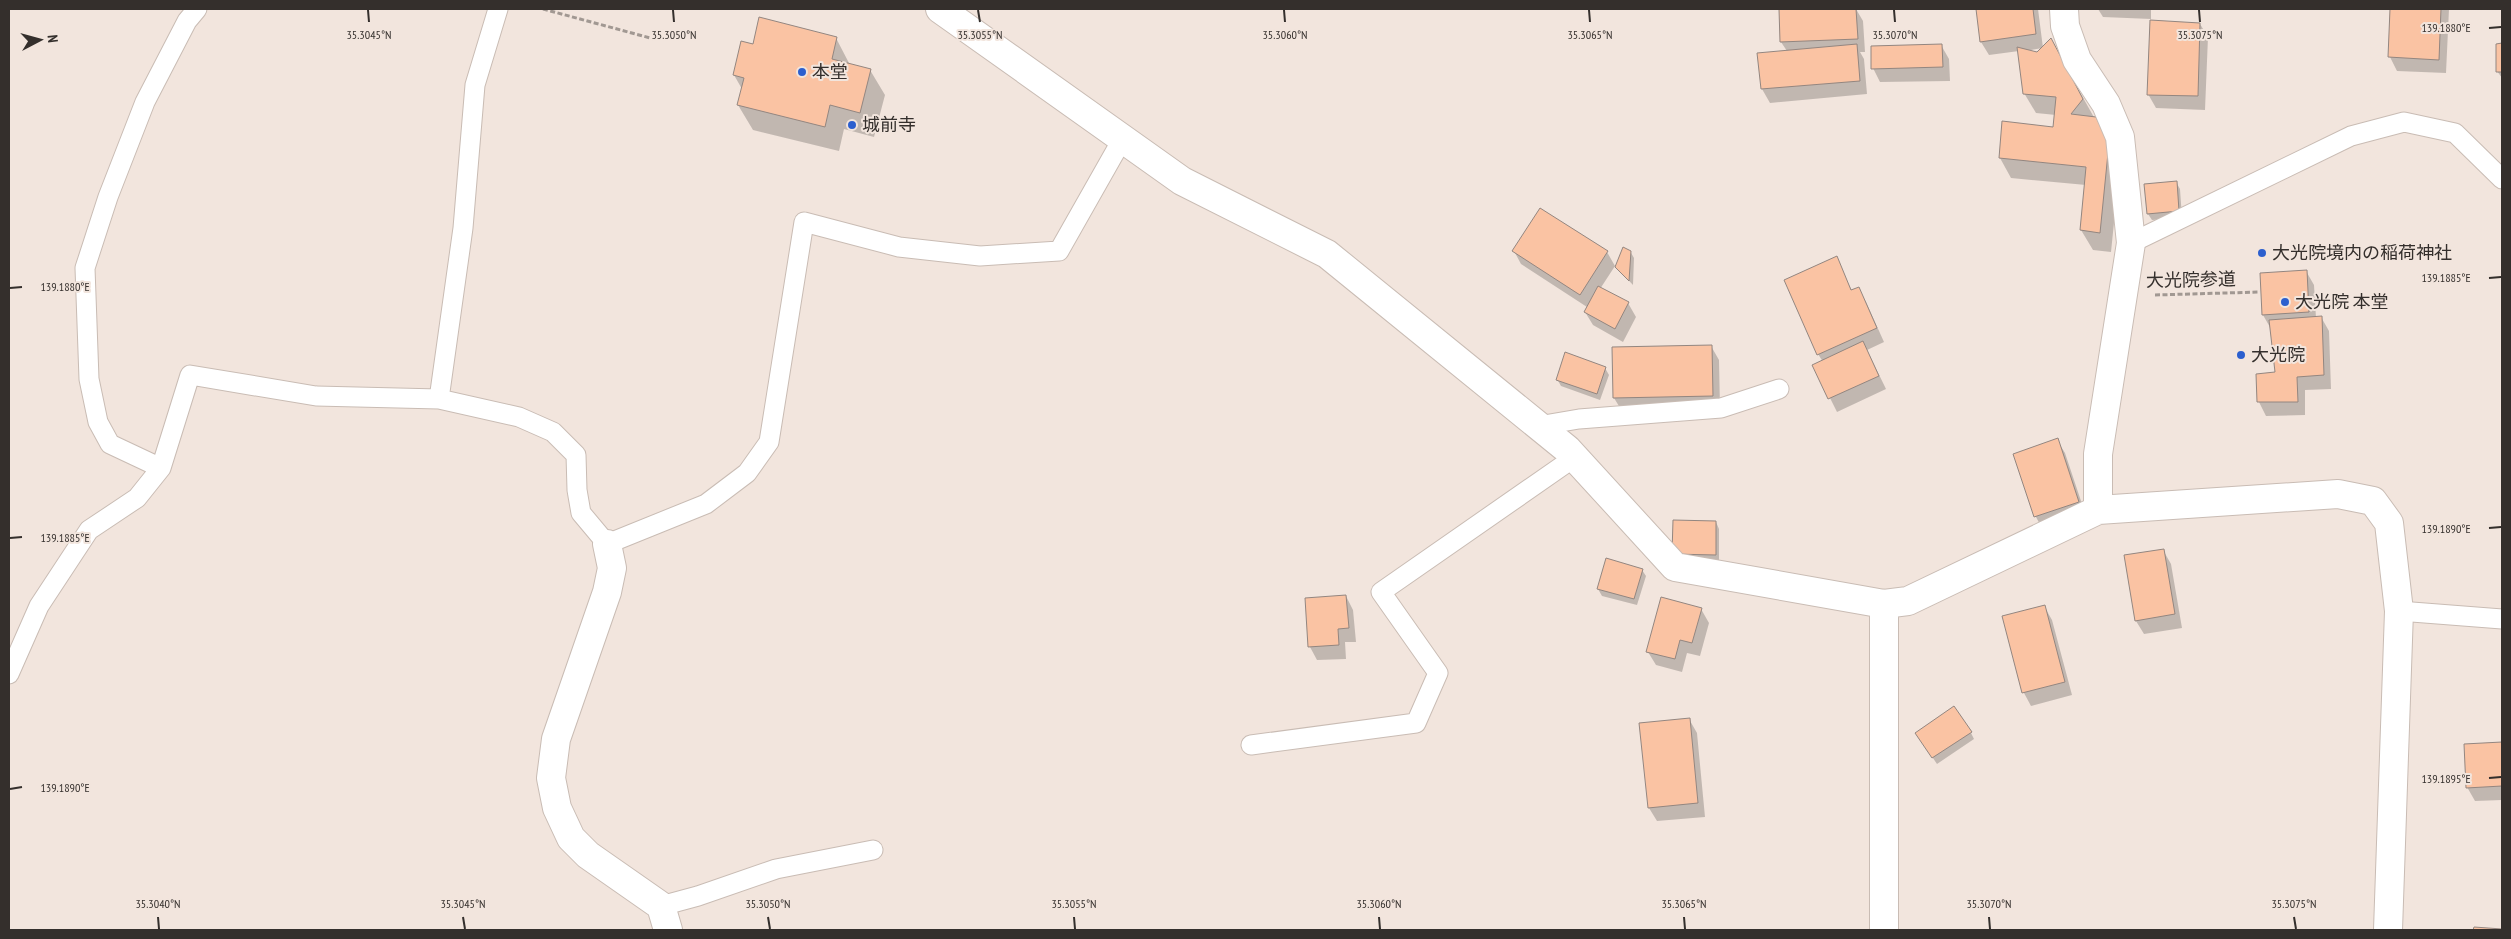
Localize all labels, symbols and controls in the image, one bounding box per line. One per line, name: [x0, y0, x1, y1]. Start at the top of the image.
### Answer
north arrow: [15, 15, 65, 65]
text: 139.1880°E: [2421, 20, 2471, 35]
text: 35.3045°N: [346, 27, 392, 42]
text: 35.3050°N: [651, 27, 697, 42]
text: 35.3055°N: [957, 27, 1003, 42]
text: 35.3060°N: [1262, 27, 1308, 42]
text: 35.3065°N: [1567, 27, 1613, 42]
text: 35.3070°N: [1872, 27, 1918, 42]
text: 35.3075°N: [2177, 27, 2223, 42]
text: N: [44, 34, 62, 43]
place label: 本堂: [812, 60, 848, 83]
marker: 本堂: [796, 66, 808, 78]
place label: 城前寺: [862, 113, 916, 136]
marker: 城前寺: [846, 119, 858, 131]
place label: 大光院境内の稲荷神社: [2272, 241, 2452, 264]
marker: 大光院境内の稲荷神社: [2256, 247, 2268, 259]
street label: 大光院参道: [2146, 267, 2236, 292]
text: 139.1885°E: [2421, 270, 2471, 285]
text: 139.1880°E: [40, 279, 90, 294]
place label: 大光院 本堂: [2295, 290, 2389, 313]
marker: 大光院 本堂: [2279, 296, 2291, 308]
place label: 大光院: [2251, 343, 2305, 366]
marker: 大光院: [2235, 349, 2247, 361]
text: 139.1890°E: [2421, 521, 2471, 536]
text: 139.1885°E: [40, 530, 90, 545]
text: 139.1895°E: [2421, 771, 2471, 786]
text: 139.1890°E: [40, 780, 90, 795]
text: 35.3040°N: [135, 896, 181, 911]
text: 35.3045°N: [440, 896, 486, 911]
text: 35.3050°N: [745, 896, 791, 911]
text: 35.3055°N: [1051, 896, 1097, 911]
text: 35.3060°N: [1356, 896, 1402, 911]
text: 35.3065°N: [1661, 896, 1707, 911]
text: 35.3070°N: [1966, 896, 2012, 911]
text: 35.3075°N: [2271, 896, 2317, 911]

